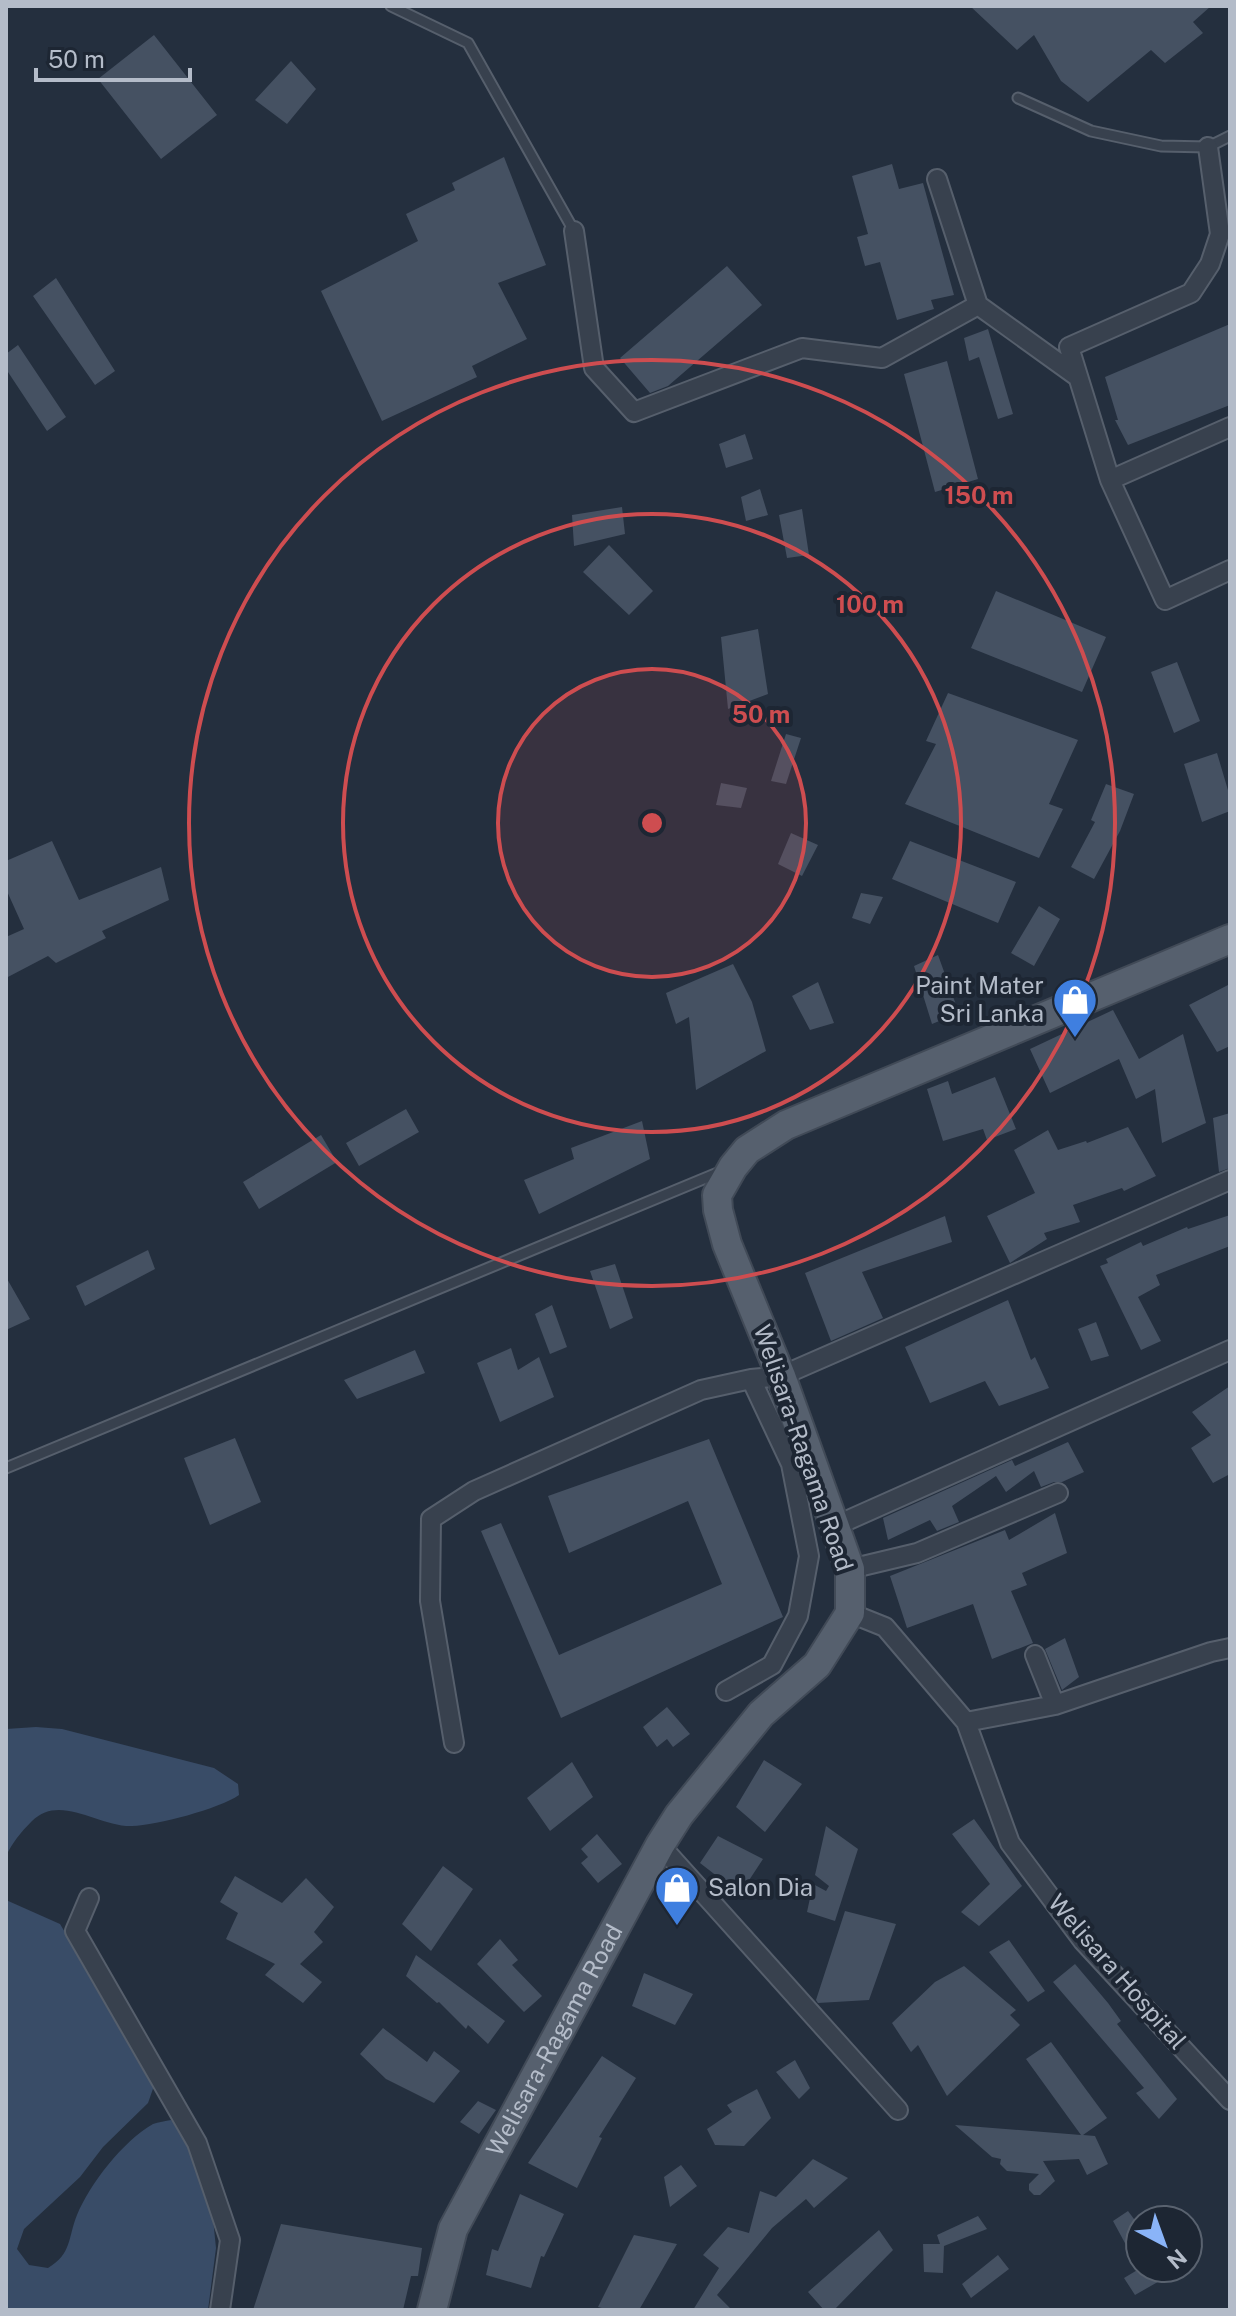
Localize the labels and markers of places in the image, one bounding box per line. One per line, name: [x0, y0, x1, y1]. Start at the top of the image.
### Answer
centre of rings: [638, 809, 666, 837]
place label: Paint Mater Sri Lanka: [915, 971, 1044, 1027]
shop icon: Paint Mater Sri Lanka: [1051, 976, 1099, 1039]
shop icon: Salon Dia: [653, 1864, 701, 1927]
place label: Salon Dia: [708, 1873, 813, 1901]

